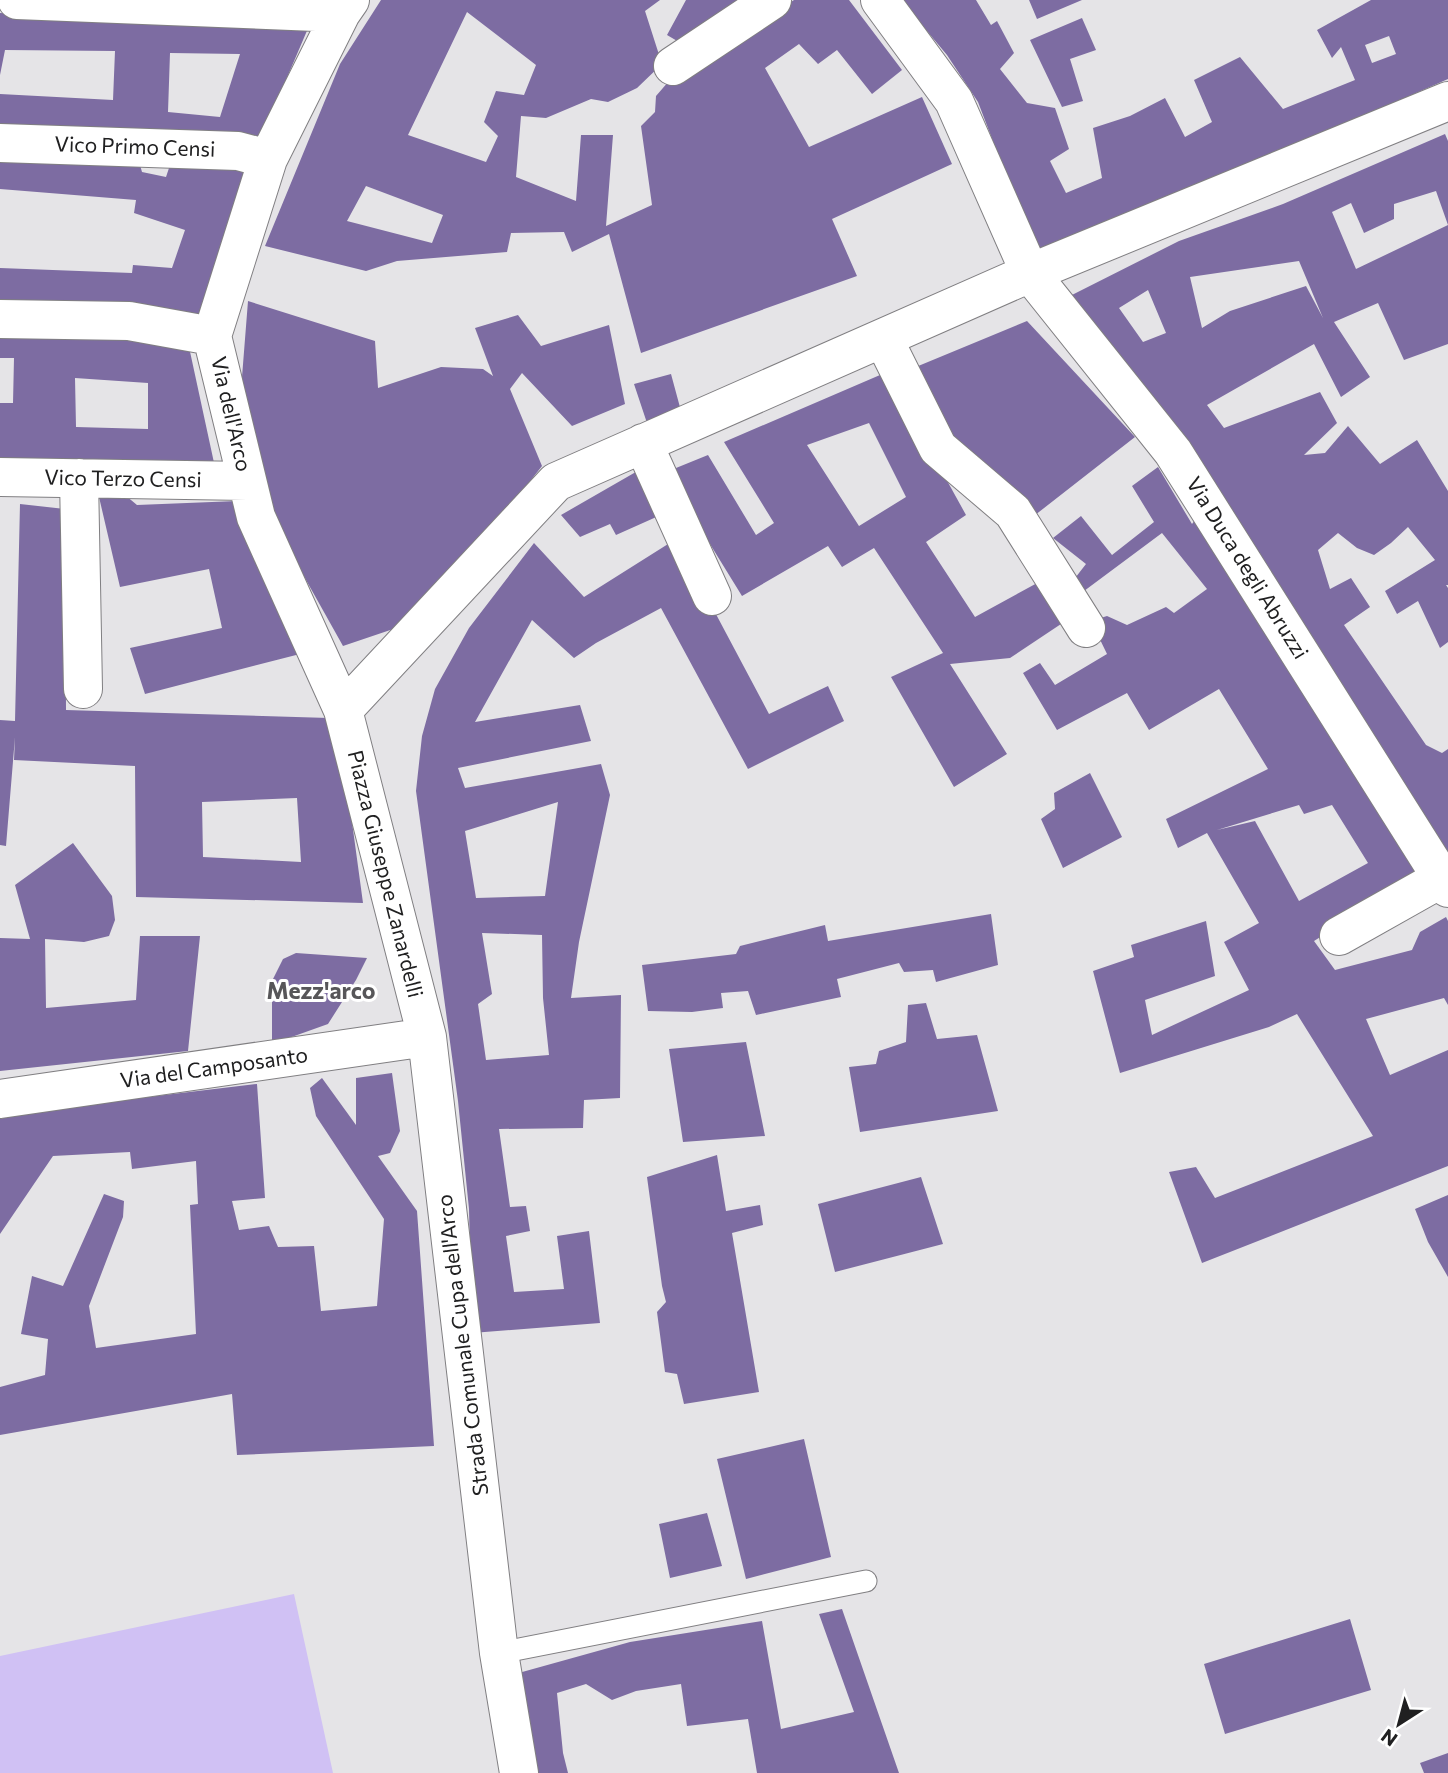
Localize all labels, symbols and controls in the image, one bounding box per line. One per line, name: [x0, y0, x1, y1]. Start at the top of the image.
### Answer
street label: Vico Primo Censi: [54, 130, 216, 161]
street label: Via dell'Arco: [207, 354, 258, 474]
street label: Vico Terzo Censi: [44, 464, 202, 491]
street label: Via Duca degli Abruzzi: [1182, 472, 1315, 663]
street label: Piazza Giuseppe Zanardelli: [344, 747, 429, 1000]
district label: Mezz'arco: [266, 976, 376, 1004]
street label: Via del Camposanto: [118, 1041, 309, 1092]
street label: Strada Comunale Cupa dell'Arco: [431, 1193, 492, 1497]
north arrow: [1364, 1689, 1434, 1759]
text: N: [1376, 1725, 1401, 1752]

